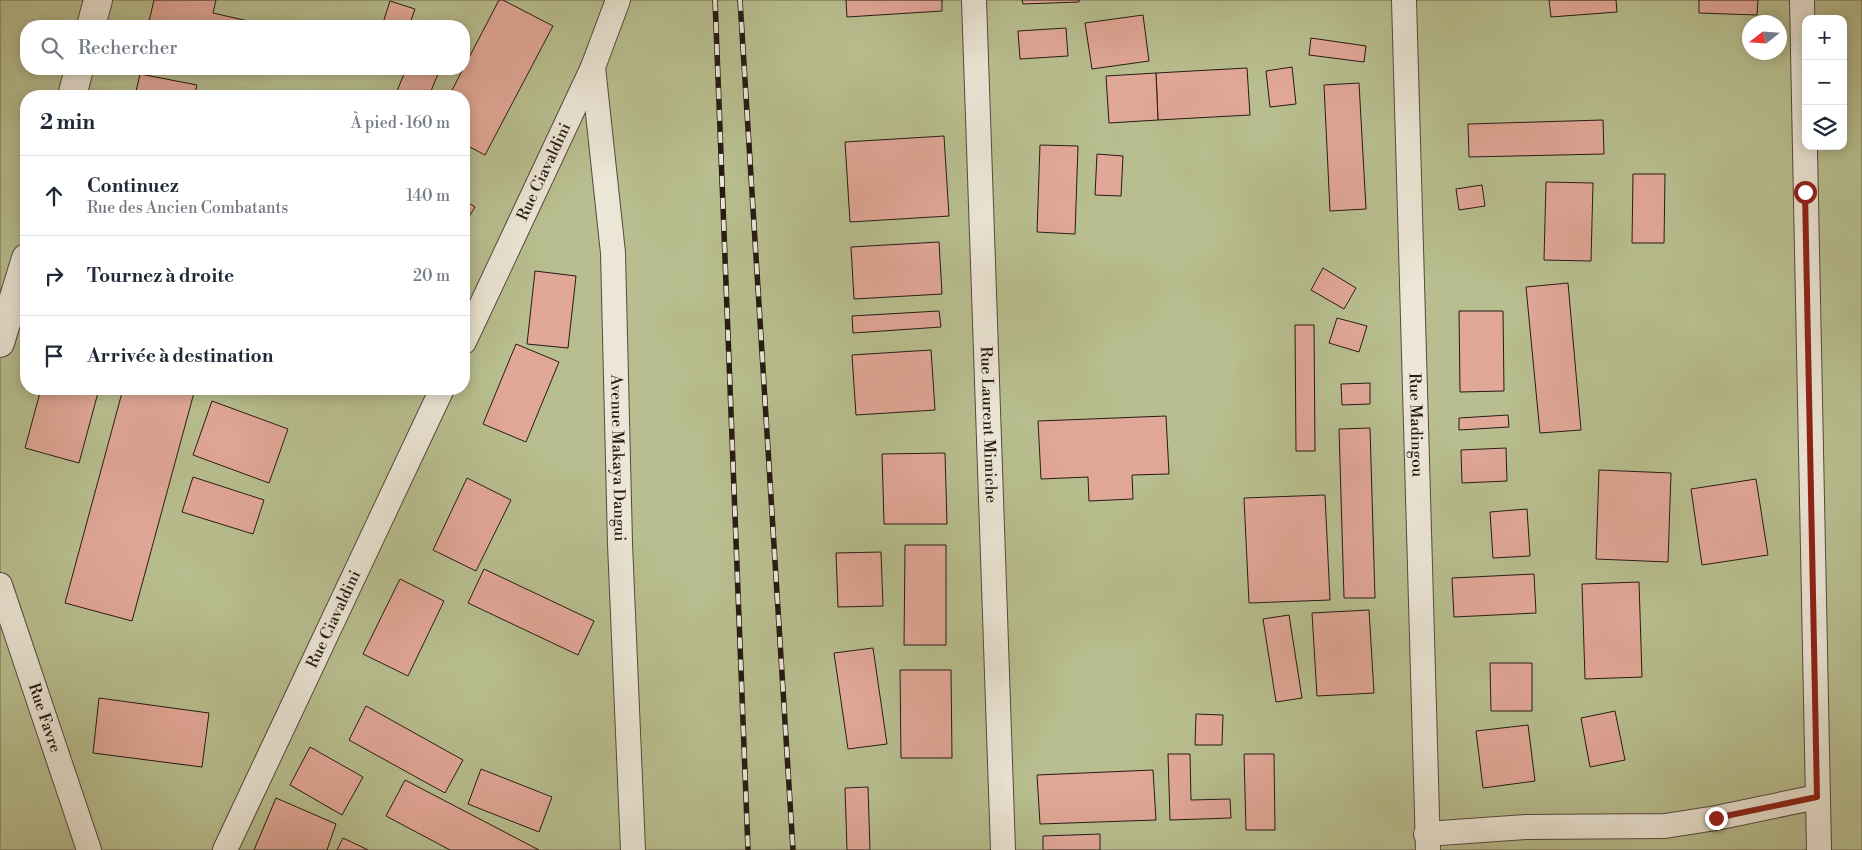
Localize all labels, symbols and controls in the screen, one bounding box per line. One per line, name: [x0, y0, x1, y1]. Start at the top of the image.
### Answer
north arrow: [1742, 15, 1787, 60]
map controls: [1802, 15, 1847, 150]
button: +: [1802, 15, 1847, 60]
search box: [20, 20, 470, 75]
icon: search: [38, 34, 66, 62]
text: Rechercher: [78, 36, 177, 60]
button: −: [1802, 60, 1847, 105]
button: layers: [1802, 105, 1847, 150]
text: 2 min: [40, 110, 95, 136]
text: À pied · 160 m: [351, 113, 450, 133]
street label: Rue Ciavaldini: [512, 120, 575, 224]
text: Continuez: [87, 174, 179, 198]
route start: [1794, 181, 1817, 204]
icon: ahead: [40, 182, 68, 210]
text: 140 m: [406, 186, 450, 206]
text: Rue des Ancien Combatants: [87, 198, 288, 218]
icon: right: [40, 262, 68, 290]
text: Tournez à droite: [87, 264, 234, 288]
text: 20 m: [413, 266, 450, 286]
icon: arrive: [40, 342, 68, 370]
text: Arrivée à destination: [87, 344, 273, 368]
street label: Rue Laurent Mimiche: [976, 346, 1001, 504]
street label: Rue Madingou: [1405, 372, 1427, 477]
street label: Avenue Makaya Dangui: [606, 373, 630, 542]
street label: Rue Ciavaldini: [302, 567, 365, 671]
street label: Rue Favre: [24, 680, 66, 755]
route end: [1705, 807, 1728, 830]

